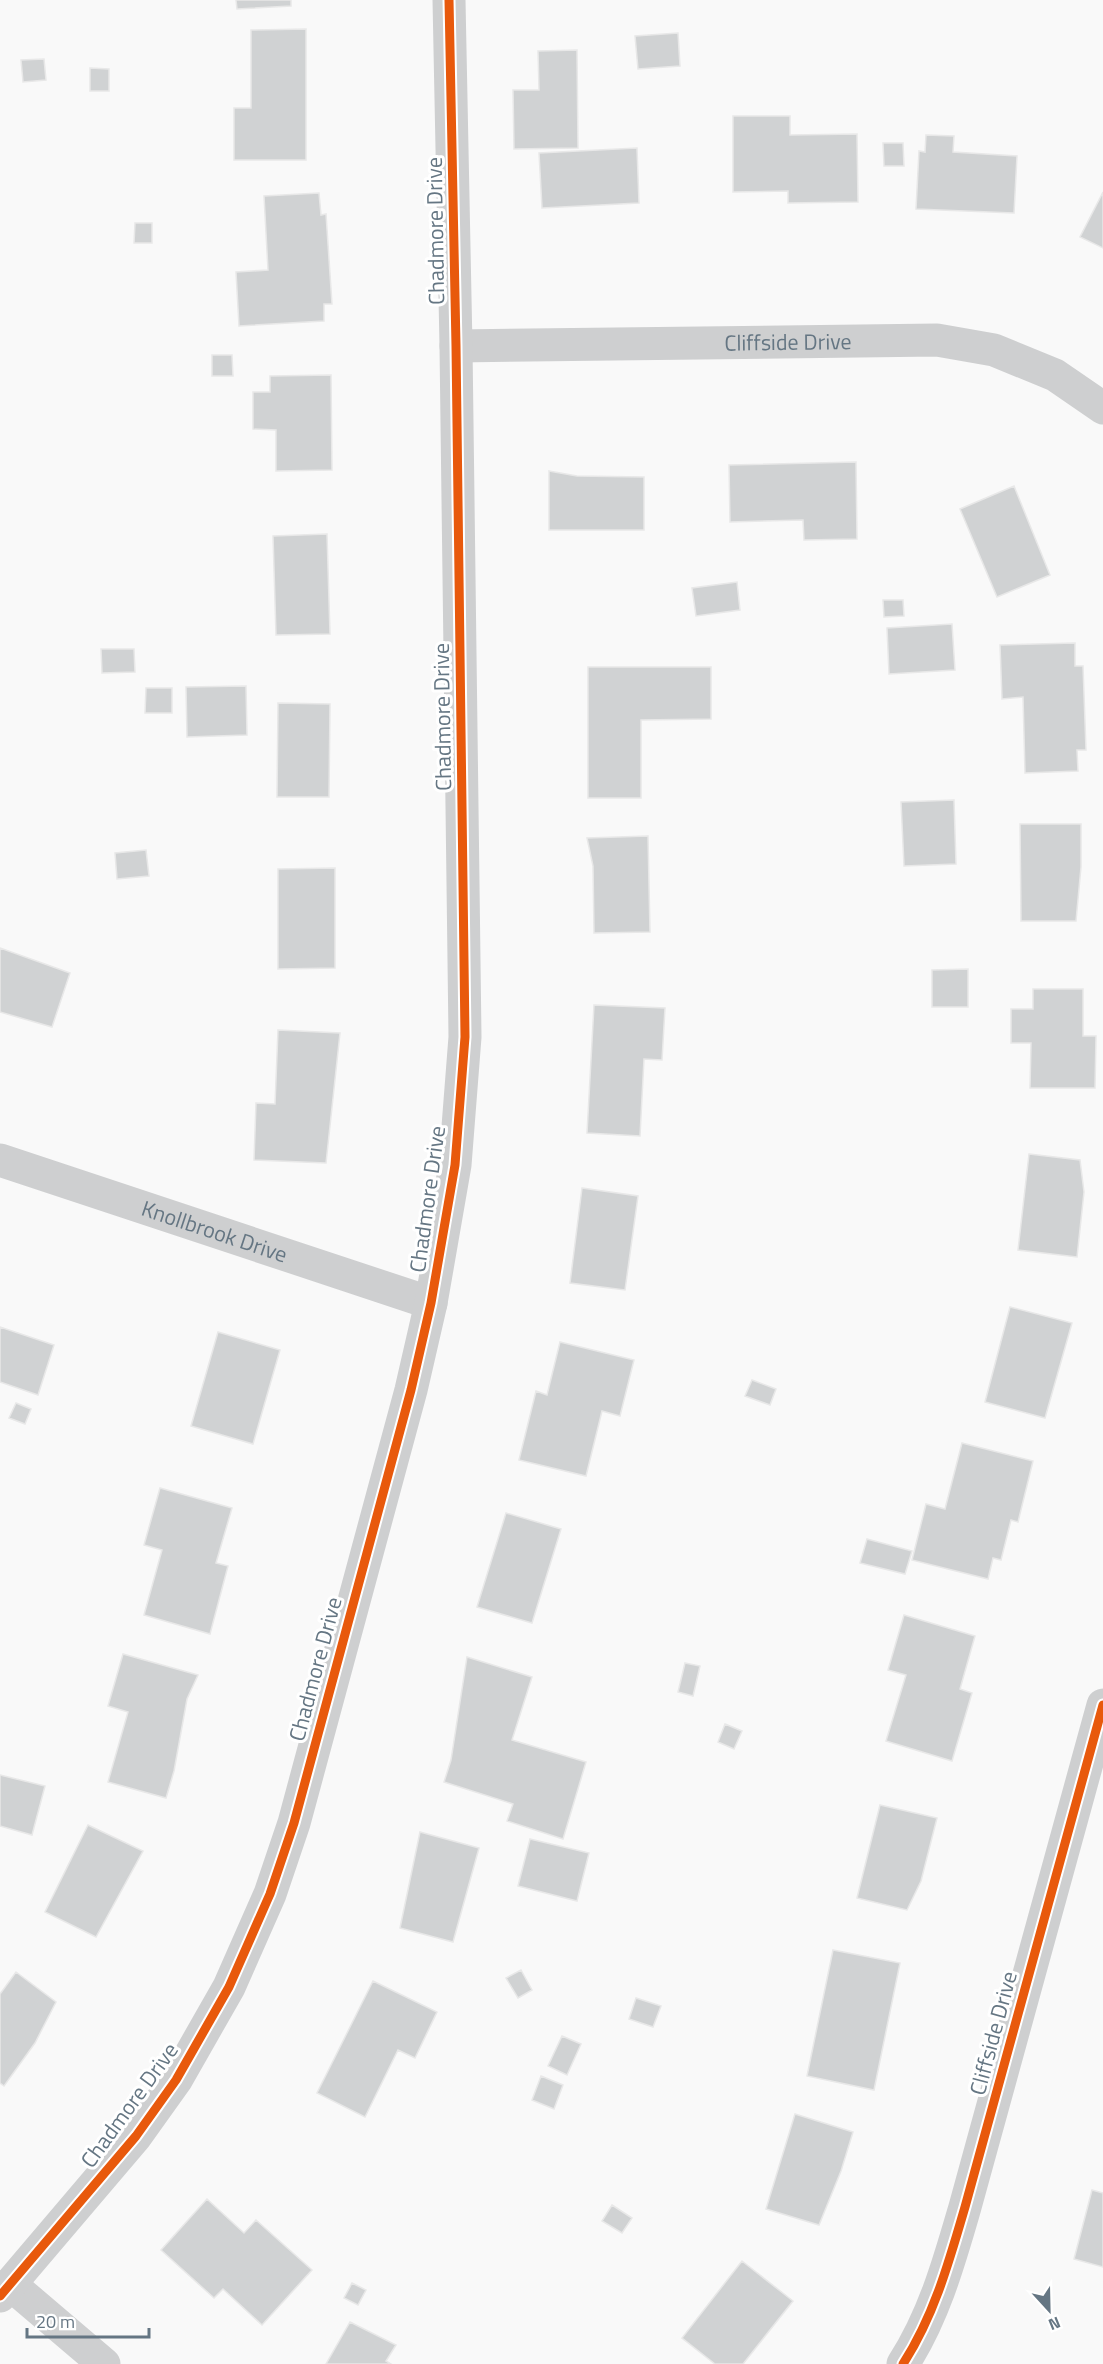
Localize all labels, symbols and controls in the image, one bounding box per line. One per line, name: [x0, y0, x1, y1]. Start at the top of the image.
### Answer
street label: Chadmore Drive: [417, 157, 453, 305]
street label: Cliffside Drive: [724, 324, 852, 360]
street label: Chadmore Drive: [424, 643, 460, 791]
street label: Chadmore Drive: [400, 1123, 454, 1275]
street label: Knollbrook Drive: [137, 1191, 292, 1271]
street label: Chadmore Drive: [279, 1593, 351, 1745]
street label: Cliffside Drive: [960, 1967, 1026, 2099]
street label: Chadmore Drive: [72, 2035, 186, 2175]
north arrow: [1019, 2280, 1079, 2340]
scale bar: [27, 2301, 148, 2339]
text: 20 m: [36, 2308, 75, 2335]
text: N: [1045, 2311, 1064, 2337]

